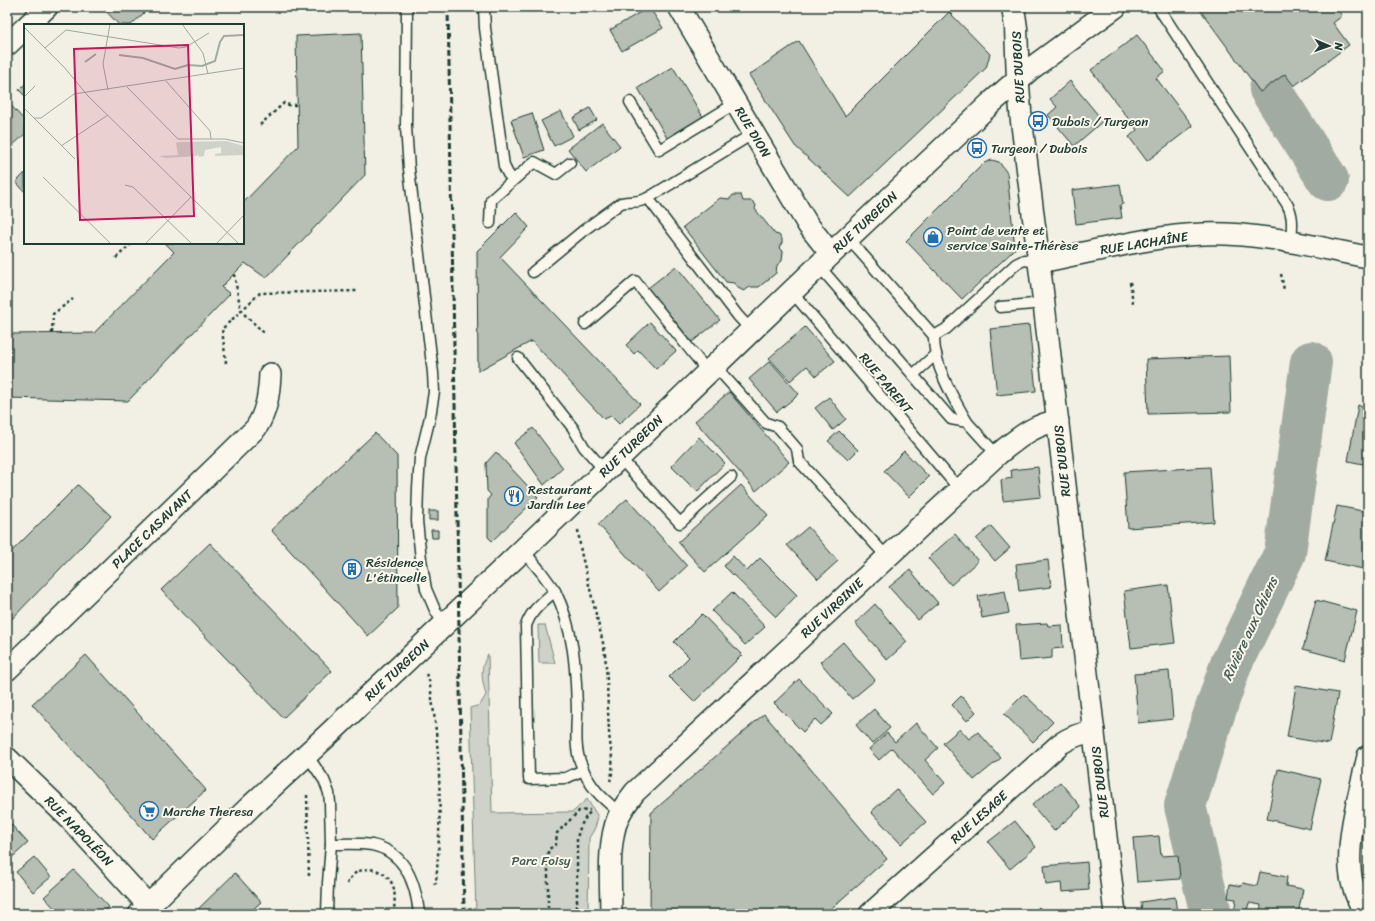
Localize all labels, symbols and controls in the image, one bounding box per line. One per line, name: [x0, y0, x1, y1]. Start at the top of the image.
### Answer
inset map: [24, 24, 244, 244]
north arrow: [1309, 26, 1349, 66]
street label: RUE DUBOIS: [1005, 30, 1031, 104]
text: N: [1329, 41, 1348, 51]
street label: RUE DION: [729, 102, 777, 162]
bus stop icon: Dubois / Turgeon: [1027, 110, 1049, 132]
place label: Dubois / Turgeon: [1052, 110, 1148, 133]
bus stop icon: Turgeon / Dubois: [966, 137, 988, 159]
place label: Turgeon / Dubois: [991, 137, 1087, 160]
street label: RUE TURGEON: [827, 185, 903, 259]
place label: Point de vente et service Sainte-Thérèse: [946, 219, 1079, 257]
street label: RUE LACHAÎNE: [1098, 225, 1190, 261]
shop icon: Point de vente et service Sainte-Thérèse: [922, 226, 944, 248]
street label: RUE PARENT: [853, 347, 919, 420]
street label: RUE TURGEON: [593, 409, 669, 483]
street label: RUE DUBOIS: [1047, 424, 1077, 498]
place label: Restaurant Jardin Lee: [527, 478, 593, 516]
street label: PLACE CASAVANT: [106, 483, 199, 574]
restaurant icon: Restaurant Jardin Lee: [503, 485, 525, 507]
place label: Résidence L'étincelle: [366, 551, 427, 589]
building icon: Résidence L'étincelle: [341, 558, 363, 580]
water label: Rivière aux Chiens: [1215, 571, 1286, 685]
street label: RUE VIRGINIE: [795, 572, 870, 644]
street label: RUE TURGEON: [359, 633, 435, 707]
street label: RUE DUBOIS: [1084, 745, 1116, 819]
street label: RUE LESAGE: [945, 784, 1014, 849]
street label: RUE NAPOLÉON: [39, 790, 119, 872]
supermarket icon: Marche Theresa: [138, 800, 160, 822]
place label: Marche Theresa: [163, 800, 253, 823]
park label: Parc Foisy: [512, 849, 571, 872]

